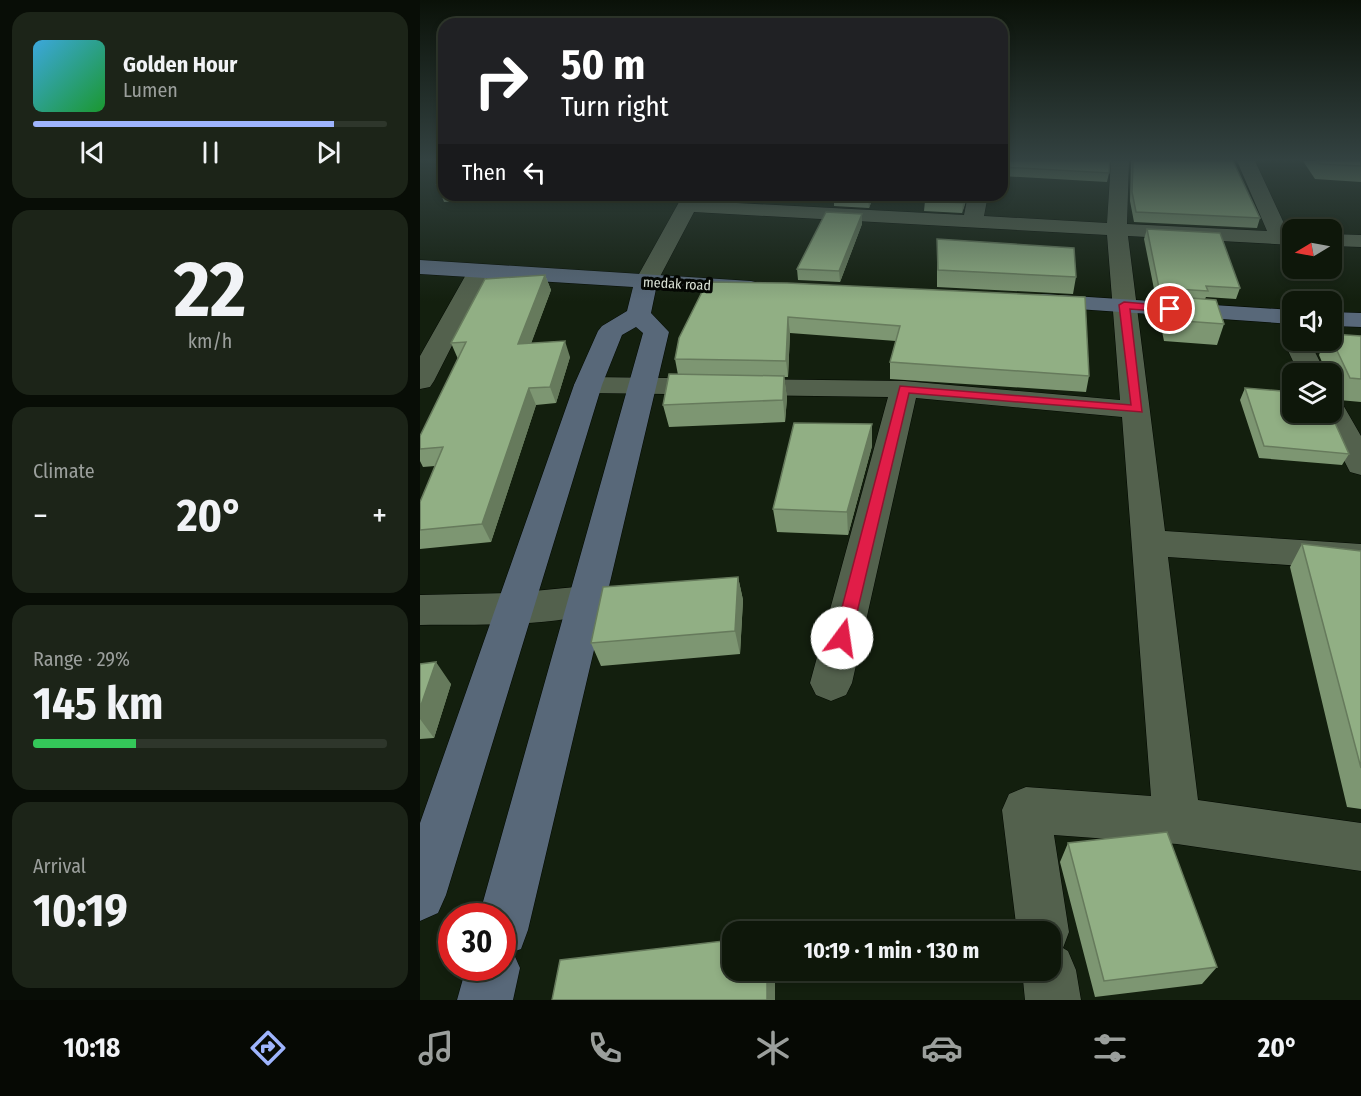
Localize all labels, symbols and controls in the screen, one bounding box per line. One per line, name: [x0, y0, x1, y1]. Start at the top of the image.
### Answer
text: 50 m: [561, 40, 645, 90]
icon: right: [462, 42, 540, 120]
text: Golden Hour: [123, 51, 237, 78]
text: Lumen: [123, 78, 178, 102]
text: Turn right: [561, 91, 669, 123]
icon: previous: [76, 136, 109, 169]
icon: pause: [194, 136, 227, 169]
icon: next: [312, 136, 345, 169]
icon: left: [518, 156, 551, 189]
text: Then: [462, 159, 506, 186]
north arrow: [1282, 219, 1342, 279]
map controls: [1282, 219, 1342, 423]
text: 22: [174, 243, 246, 337]
street label: medak road: [643, 274, 711, 294]
pin: [1144, 283, 1195, 334]
button: sound: [1282, 291, 1342, 351]
icon: arrive: [1153, 292, 1186, 325]
text: km/h: [188, 329, 232, 353]
button: layers: [1282, 363, 1342, 423]
text: Climate: [33, 459, 95, 483]
text: 20°: [177, 489, 243, 543]
text: −: [33, 496, 48, 536]
text: +: [372, 496, 387, 536]
position arrow: [810, 606, 874, 670]
text: Range · 29%: [33, 647, 130, 671]
text: 145 km: [33, 677, 163, 731]
text: Arrival: [33, 854, 86, 878]
text: 10:19: [33, 884, 128, 938]
speed limit sign: 30: [438, 903, 516, 981]
text: 10:19 · 1 min · 130 m: [804, 937, 979, 964]
icon: directions: [247, 1027, 289, 1069]
icon: music: [415, 1027, 457, 1069]
icon: phone: [584, 1027, 626, 1069]
icon: climate: [752, 1027, 794, 1069]
icon: car: [921, 1027, 963, 1069]
icon: filters: [1089, 1027, 1131, 1069]
text: 10:18: [63, 1032, 120, 1064]
text: 20°: [1258, 1032, 1298, 1064]

